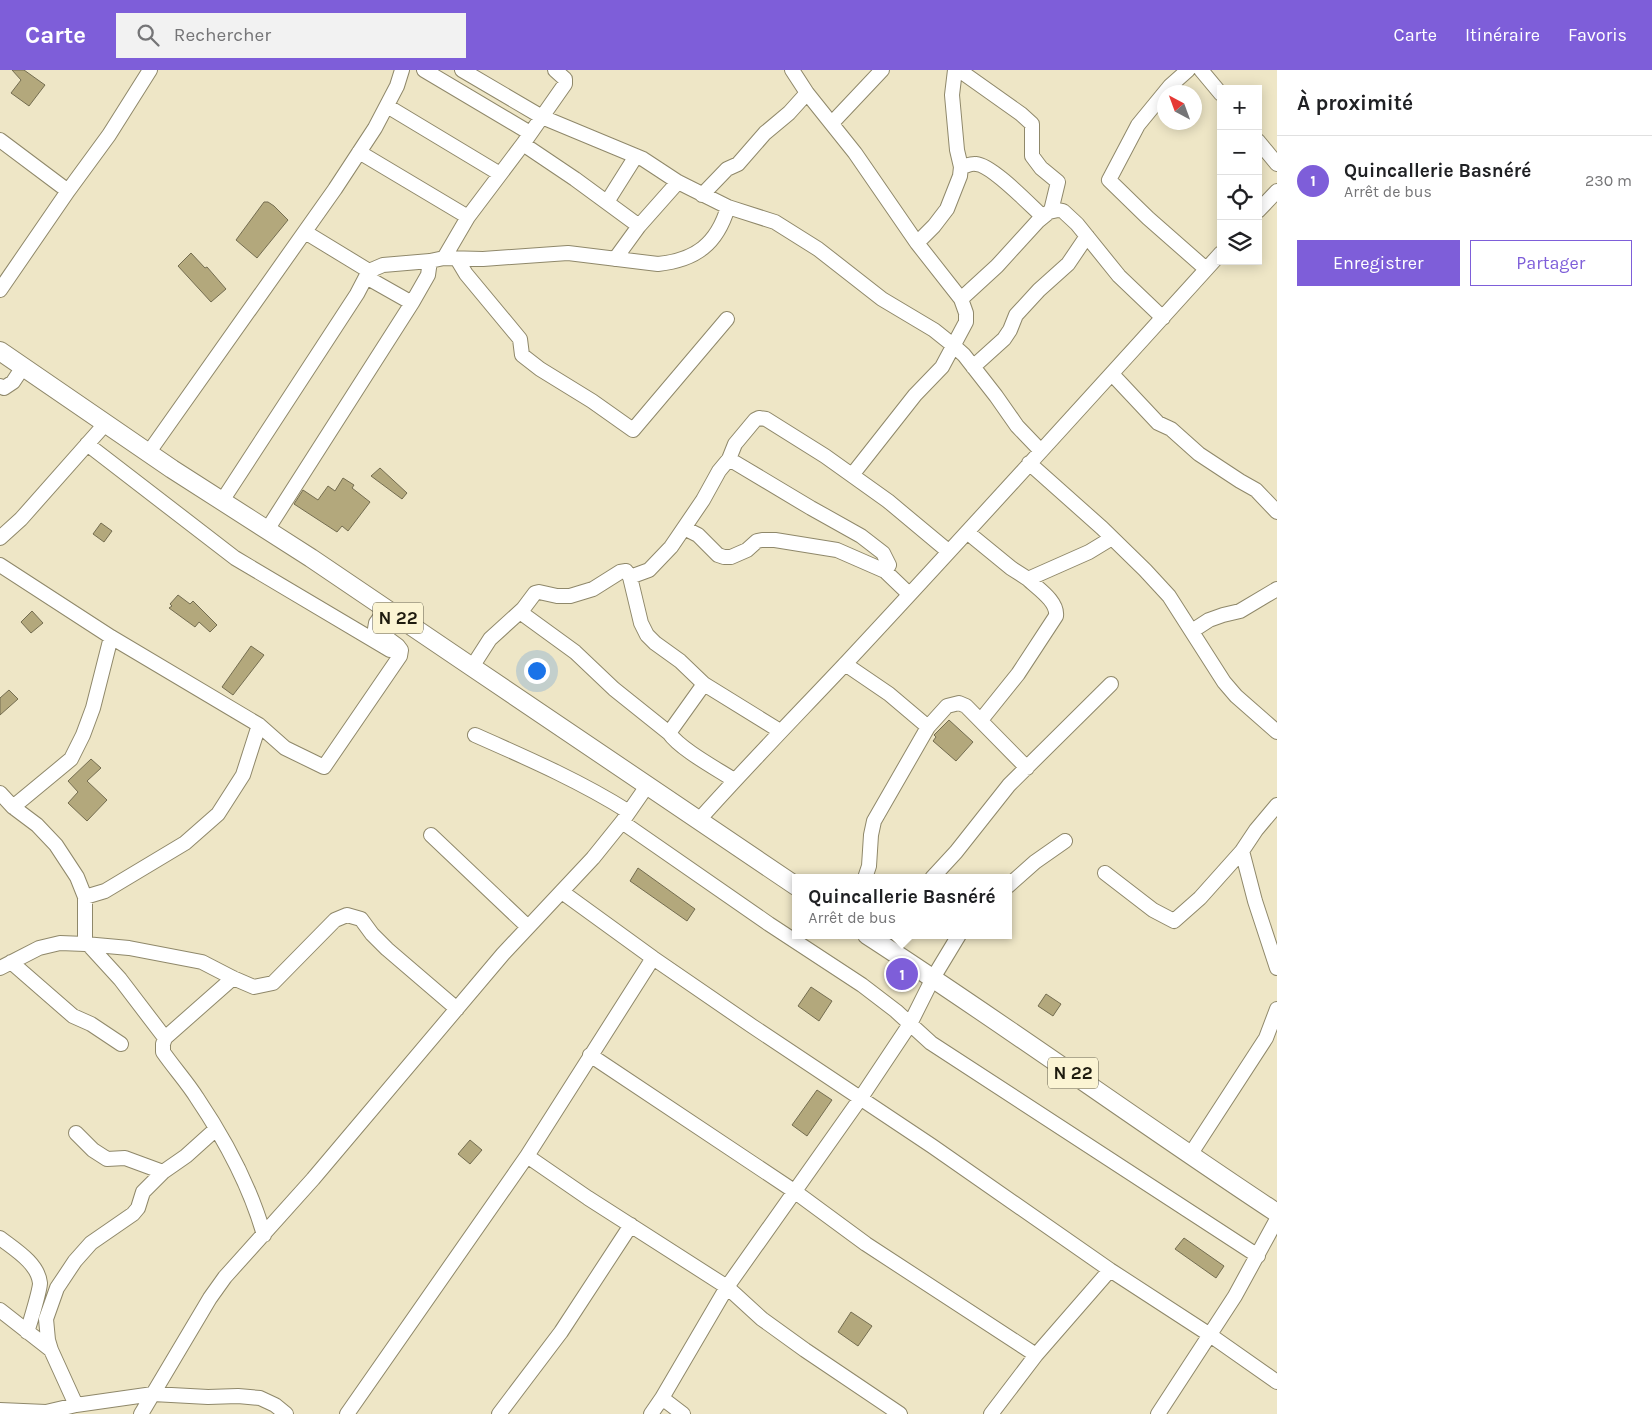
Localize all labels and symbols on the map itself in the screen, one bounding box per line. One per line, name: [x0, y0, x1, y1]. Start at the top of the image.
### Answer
north arrow: [1157, 85, 1202, 130]
road number: N 22: [373, 602, 423, 634]
your location: [524, 658, 550, 684]
pin: 1: [886, 955, 918, 993]
road number: N 22: [1048, 1058, 1098, 1088]

